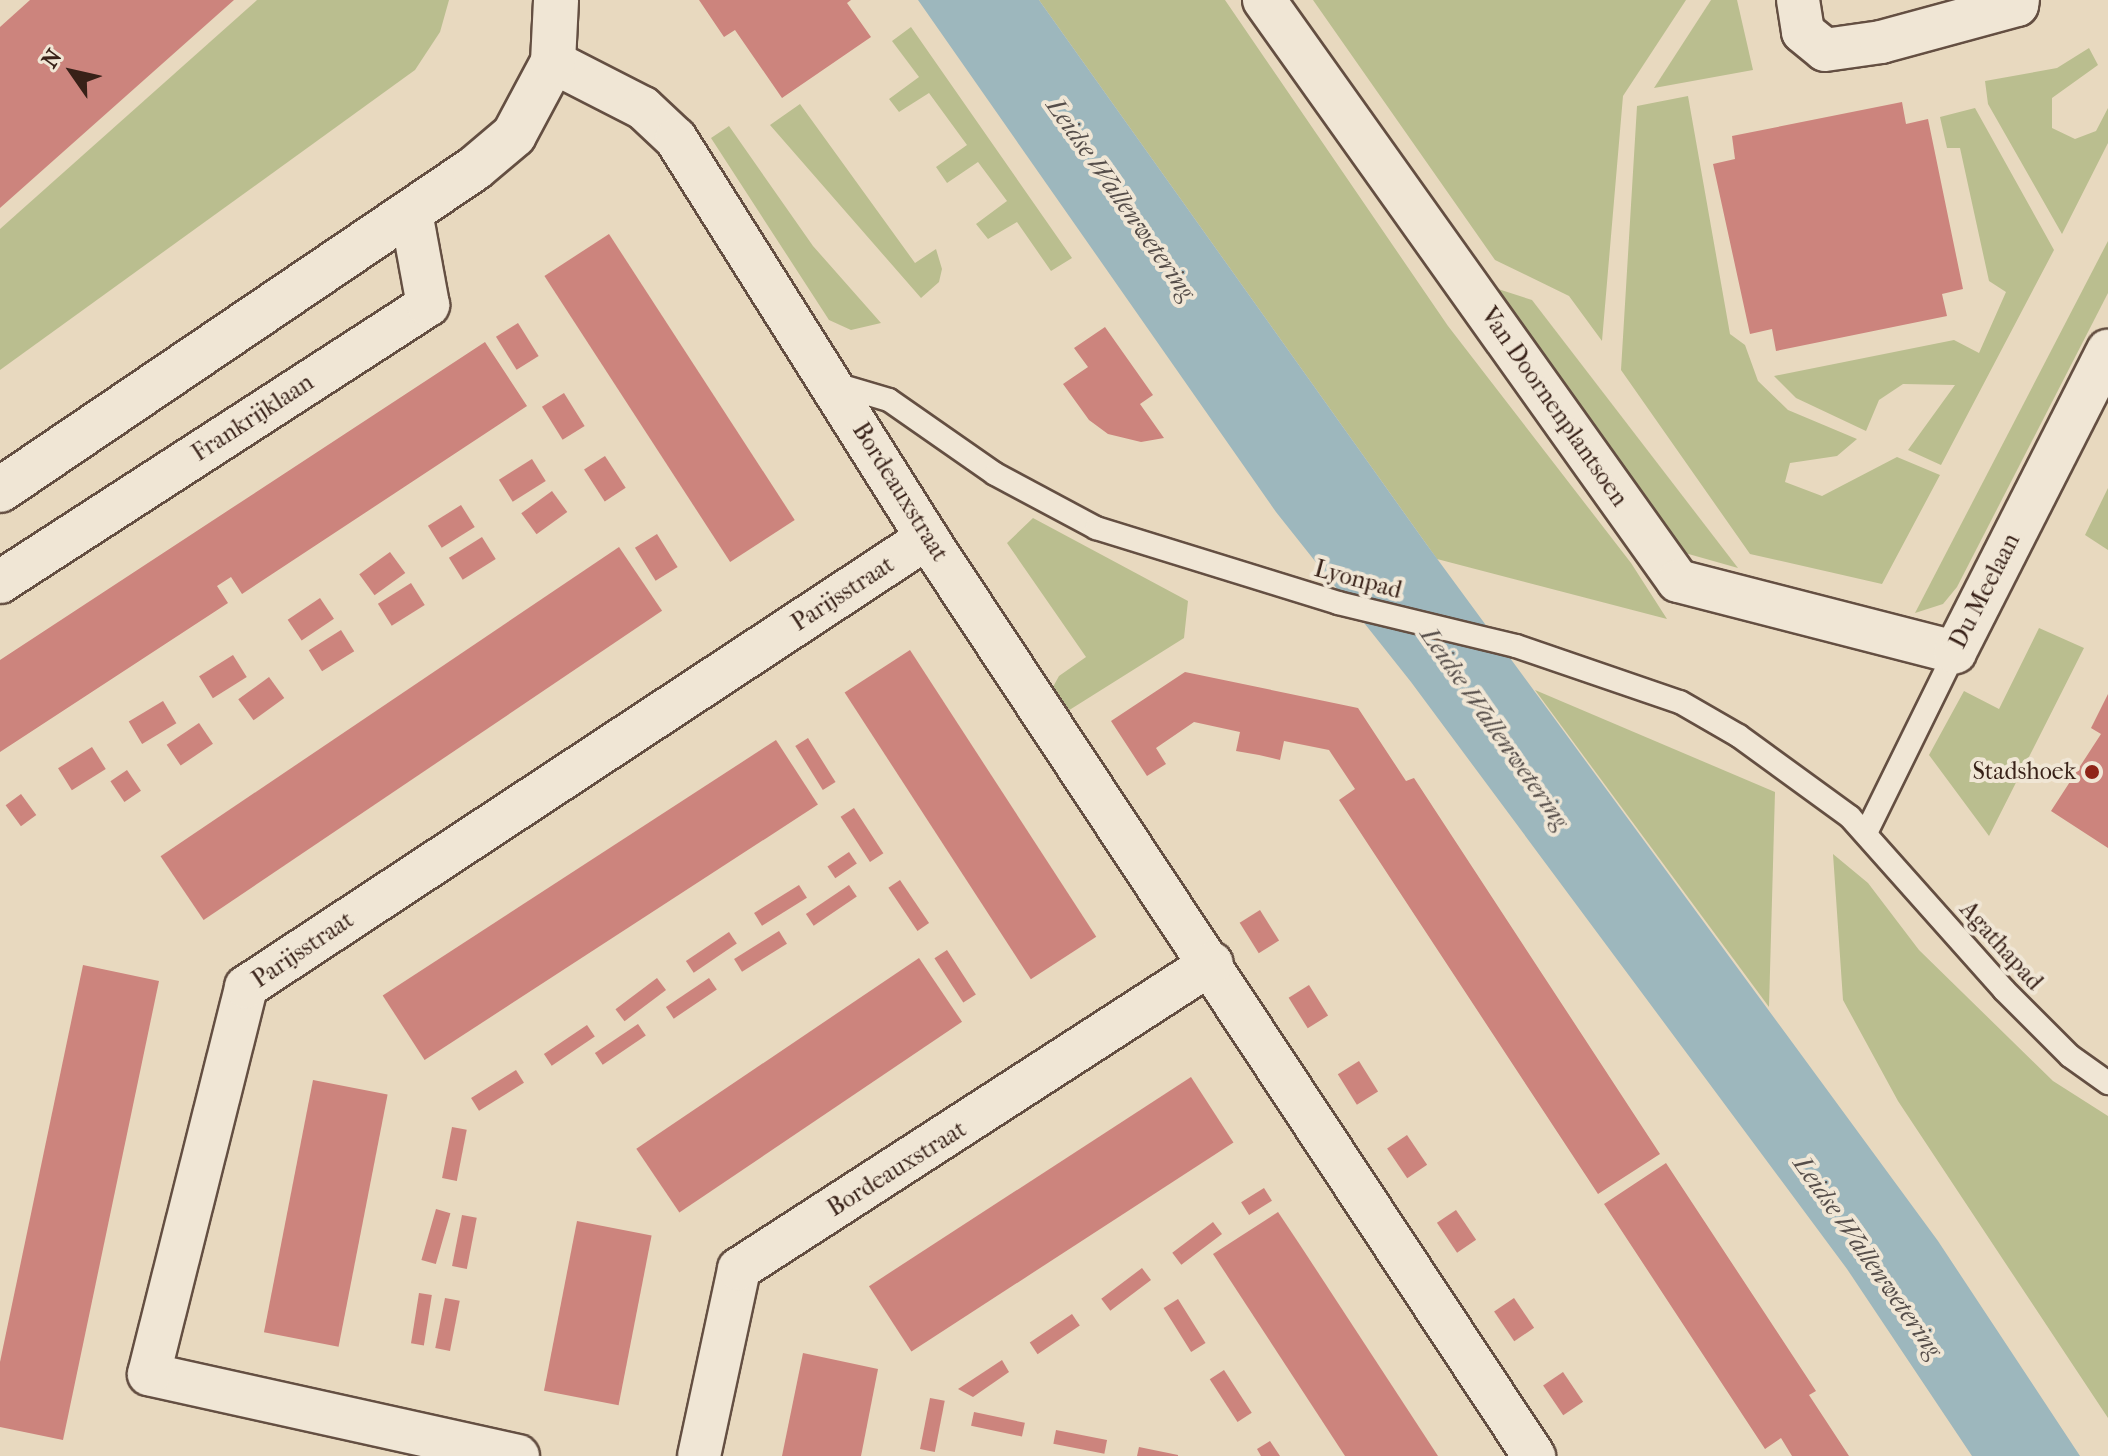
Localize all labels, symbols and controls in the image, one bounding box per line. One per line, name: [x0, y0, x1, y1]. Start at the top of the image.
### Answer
north arrow: [32, 32, 112, 112]
text: N: [37, 44, 68, 73]
water label: Leidse Wallenwetering: [1040, 92, 1202, 306]
street label: Van Doornenplantsoen: [1474, 302, 1634, 512]
street label: Frankrijklaan: [187, 368, 319, 468]
street label: Bordeauxstraat: [846, 417, 954, 567]
street label: Du Meelaan: [1944, 529, 2026, 653]
street label: Parijsstraat: [787, 550, 899, 638]
street label: Lyonpad: [1311, 555, 1405, 605]
water label: Leidse Wallenwetering: [1414, 621, 1576, 835]
place label: Stadshoek: [1972, 758, 2076, 786]
marker: Stadshoek: [2083, 763, 2101, 781]
street label: Agathapad: [1954, 896, 2048, 996]
street label: Parijsstraat: [247, 906, 359, 994]
street label: Bordeauxstraat: [822, 1115, 972, 1223]
water label: Leidse Wallenwetering: [1787, 1150, 1949, 1364]

